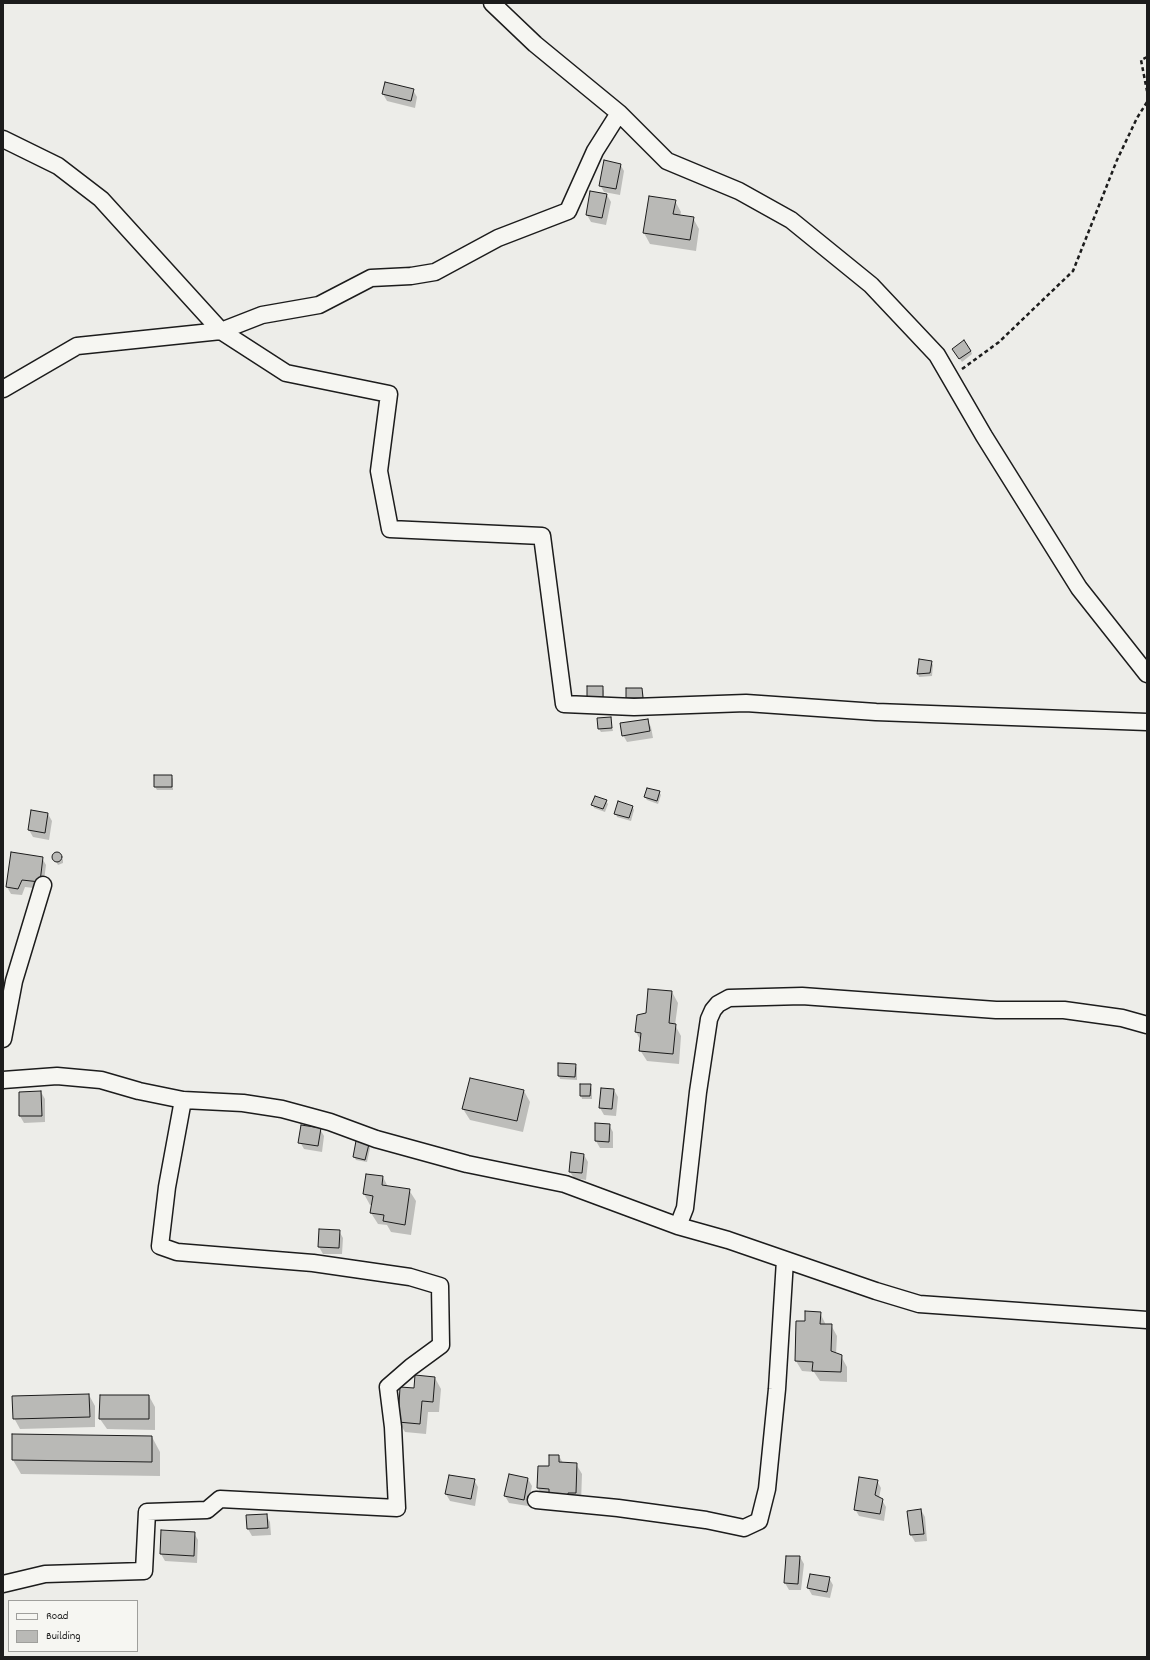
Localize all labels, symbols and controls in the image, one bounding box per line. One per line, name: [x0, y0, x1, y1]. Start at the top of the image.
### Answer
legend: [8, 1600, 138, 1652]
text: Road: [46, 1608, 68, 1625]
text: Building: [46, 1628, 81, 1645]

